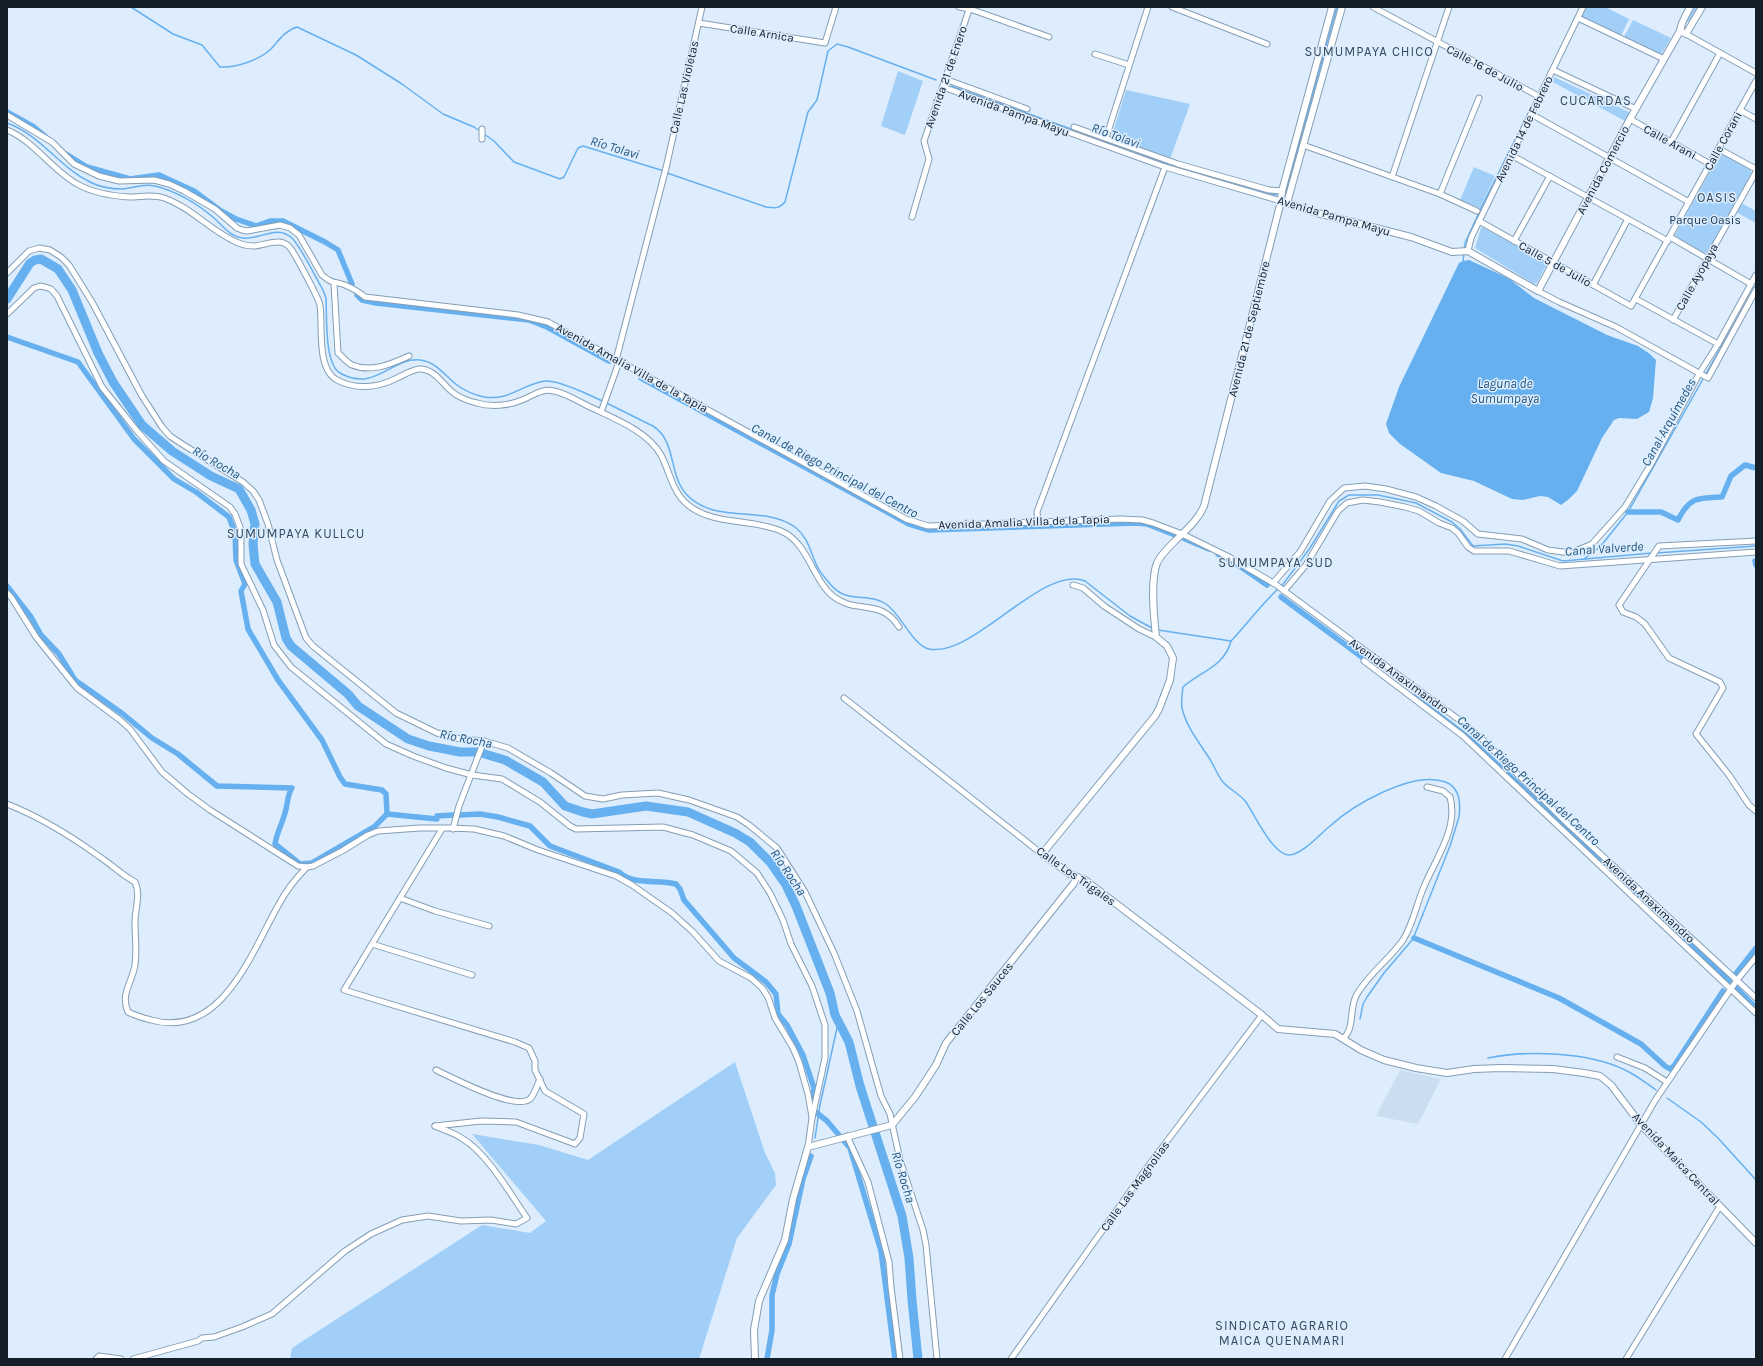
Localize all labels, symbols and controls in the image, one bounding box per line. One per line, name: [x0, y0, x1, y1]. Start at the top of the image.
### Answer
street label: Calle Arnica: [729, 21, 795, 45]
street label: Avenida 21 de Enero: [922, 24, 970, 130]
street label: Calle Las Violetas: [667, 39, 701, 135]
street label: Calle 16 de Julio: [1444, 42, 1526, 94]
district label: SUMUMPAYA CHICO: [1304, 44, 1434, 59]
street label: Avenida 14 de Febrero: [1492, 74, 1556, 184]
street label: Avenida Pampa Mayu: [957, 86, 1071, 140]
district label: CUCARDAS: [1560, 93, 1632, 108]
street label: Calle Corani: [1701, 109, 1745, 173]
water label: Río Tolavi: [1090, 120, 1143, 151]
street label: Calle Arani: [1641, 122, 1699, 162]
street label: Avenida Comercio: [1574, 123, 1632, 217]
water label: Río Tolavi: [589, 133, 642, 162]
district label: OASIS: [1697, 190, 1737, 205]
street label: Avenida Pampa Mayu: [1276, 193, 1392, 239]
park label: Parque Oasis: [1669, 213, 1741, 227]
street label: Calle 5 de Julio: [1516, 238, 1594, 290]
street label: Calle Ayopaya: [1673, 241, 1721, 313]
street label: Avenida 21 de Septiembre: [1225, 260, 1273, 398]
street label: Avenida Amalia Villa de la Tapia: [554, 320, 710, 416]
water label: Laguna de Sumumpaya: [1471, 376, 1540, 406]
water label: Canal Arquímedes: [1638, 376, 1700, 469]
water label: Canal de Riego Principal del Centro: [749, 420, 921, 521]
water label: Río Rocha: [190, 443, 244, 482]
street label: Avenida Amalia Villa de la Tapia: [938, 512, 1110, 532]
district label: SUMUMPAYA KULLCU: [227, 526, 365, 541]
water label: Canal Valverde: [1564, 538, 1644, 559]
district label: SUMUMPAYA SUD: [1218, 555, 1334, 570]
street label: Avenida Anaximandro: [1346, 635, 1452, 717]
water label: Canal de Riego Principal del Centro: [1454, 712, 1604, 849]
water label: Río Rocha: [438, 726, 494, 751]
street label: Calle Los Trigales: [1034, 844, 1118, 908]
water label: Río Rocha: [768, 846, 810, 899]
street label: Avenida Anaximandro: [1600, 854, 1698, 946]
street label: Calle Los Sauces: [948, 959, 1016, 1039]
street label: Avenida Maica Central: [1629, 1110, 1723, 1208]
street label: Calle Las Magnolias: [1098, 1138, 1172, 1234]
water label: Río Rocha: [889, 1150, 919, 1205]
district label: SINDICATO AGRARIO MAICA QUENAMARI: [1215, 1318, 1349, 1348]

